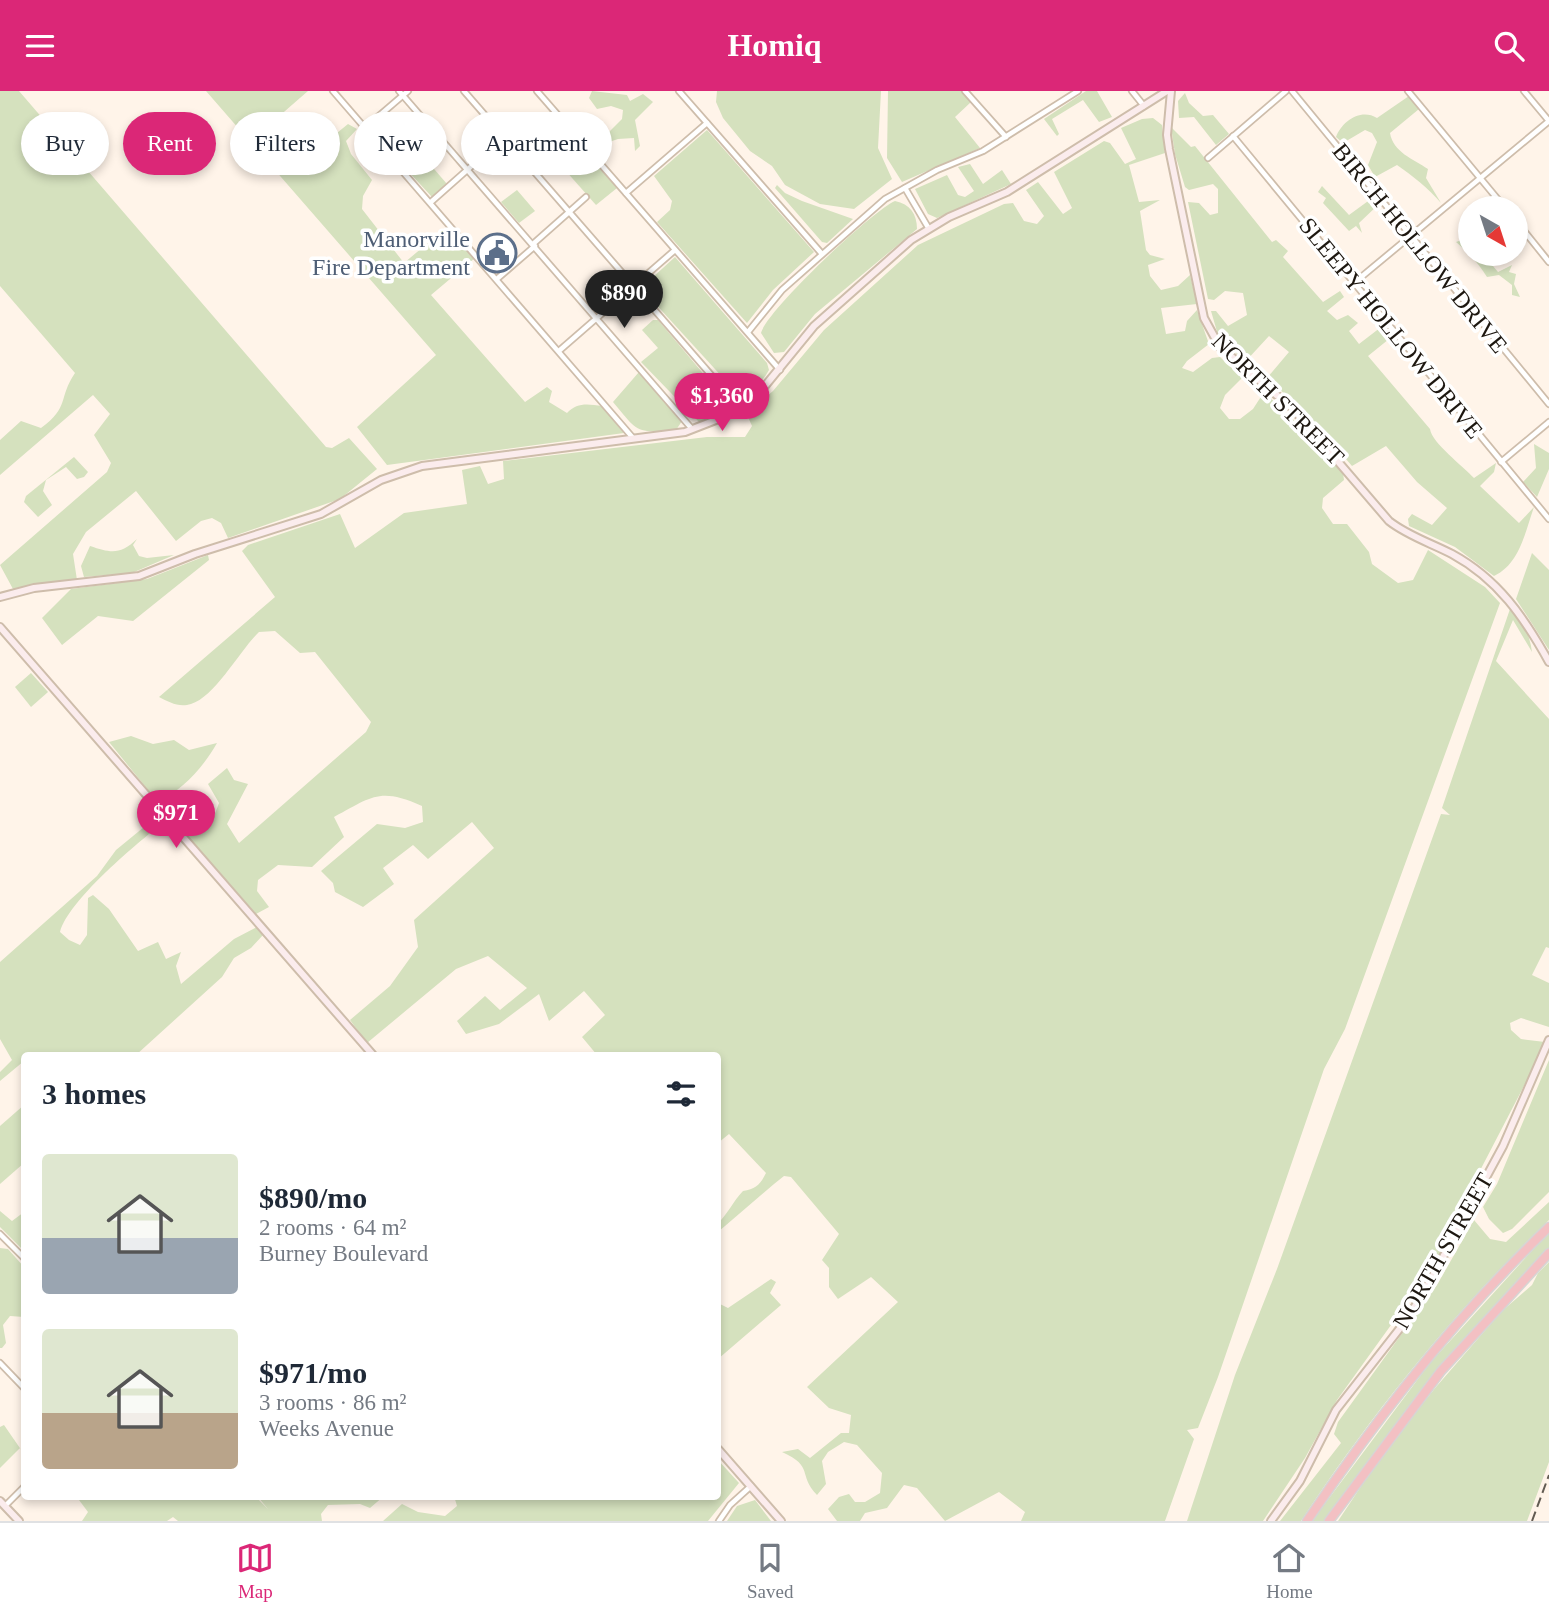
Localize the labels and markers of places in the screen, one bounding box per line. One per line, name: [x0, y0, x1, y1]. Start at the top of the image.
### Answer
place label: Manorville Fire Department: [312, 226, 470, 280]
public building icon: Manorville Fire Department: [476, 232, 518, 274]
pin: $890: [583, 271, 665, 330]
pin: $1,360: [665, 373, 779, 433]
pin: $971: [135, 791, 217, 850]

